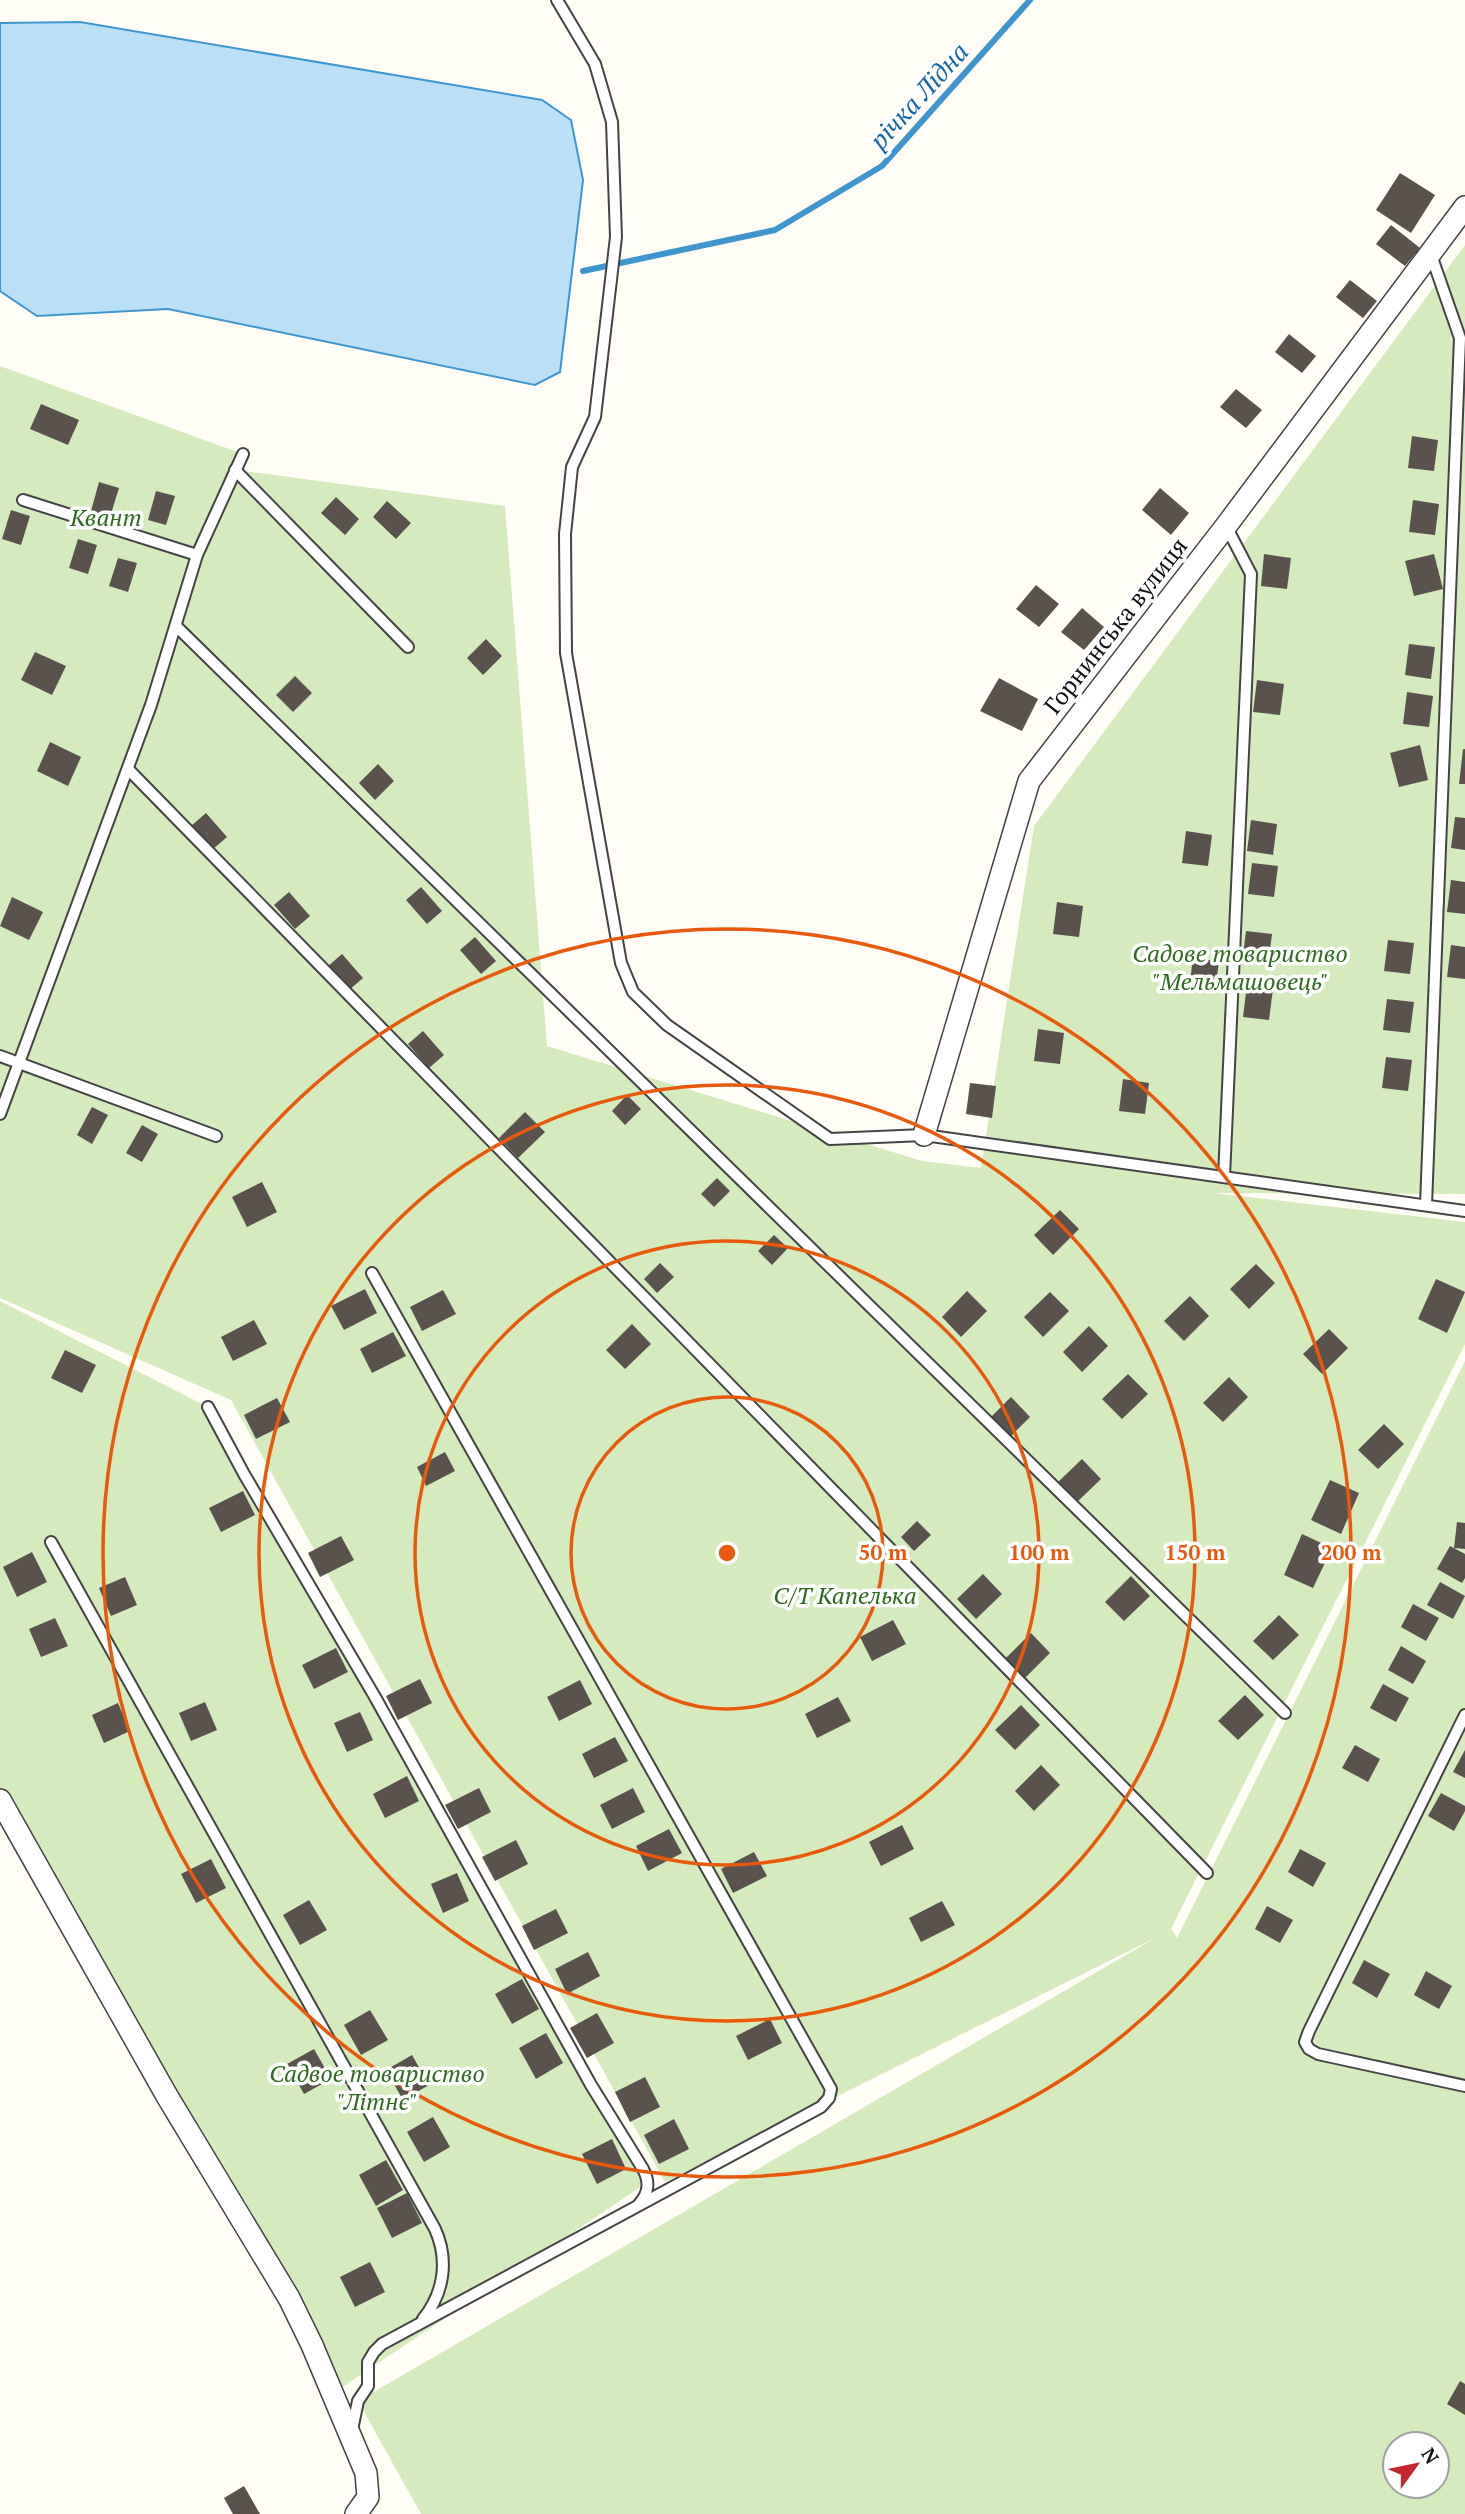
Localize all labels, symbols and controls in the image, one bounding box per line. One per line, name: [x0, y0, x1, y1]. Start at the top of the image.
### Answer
water label: річка Лідна: [861, 35, 975, 156]
park label: Квант: [69, 501, 142, 533]
street label: Горнинська вулиця: [1036, 531, 1194, 720]
park label: Садове товариство "Мельмашовець": [1132, 937, 1348, 997]
text: 50 m: [859, 1538, 908, 1566]
text: 100 m: [1009, 1538, 1070, 1566]
text: 150 m: [1165, 1538, 1226, 1566]
text: 200 m: [1321, 1538, 1382, 1566]
centre of rings: [715, 1541, 739, 1565]
park label: С/Т Капелька: [773, 1579, 917, 1611]
park label: Садвое товариство "Літнє": [269, 2057, 485, 2117]
north arrow: [1381, 2430, 1451, 2500]
text: N: [1416, 2443, 1445, 2469]

